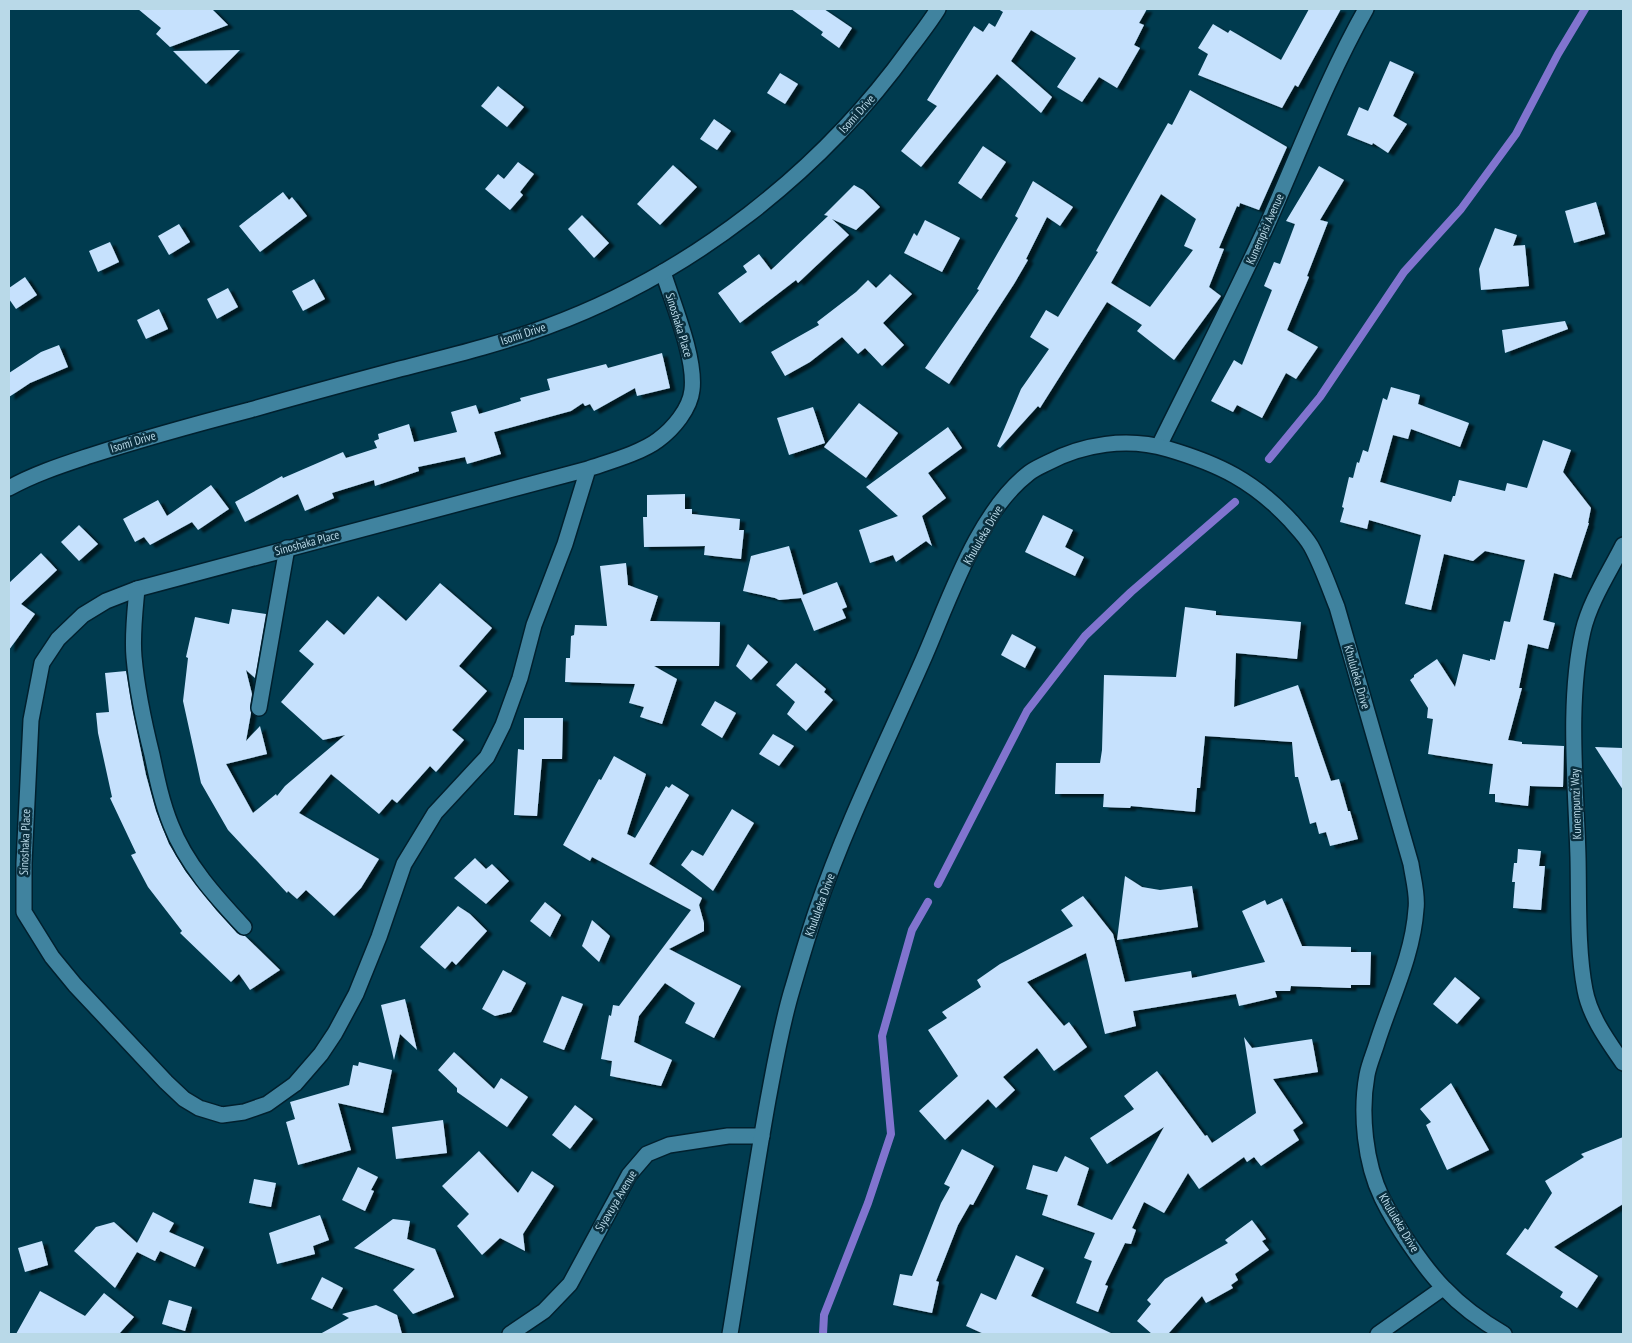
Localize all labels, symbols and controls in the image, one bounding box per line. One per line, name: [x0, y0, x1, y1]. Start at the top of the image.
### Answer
street label: Isomi Drive: [835, 91, 878, 136]
street label: Kunempisi Avenue: [1242, 191, 1287, 267]
street label: Sinoshaka Place: [663, 291, 696, 359]
street label: Isomi Drive: [498, 319, 547, 348]
street label: Isomi Drive: [108, 427, 157, 456]
street label: Khululeka Drive: [960, 502, 1006, 567]
street label: Sinoshaka Place: [273, 527, 341, 558]
street label: Khululeka Drive: [1341, 643, 1374, 711]
street label: Kunempunzi Way: [1567, 768, 1584, 840]
street label: Sinoshaka Place: [16, 809, 33, 875]
street label: Khululeka Drive: [801, 871, 838, 938]
street label: Siyavuya Avenue: [591, 1167, 640, 1234]
street label: Khululeka Drive: [1376, 1191, 1423, 1255]

